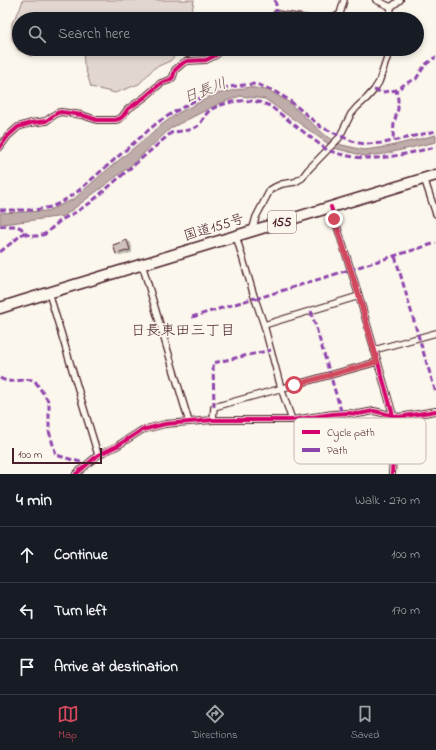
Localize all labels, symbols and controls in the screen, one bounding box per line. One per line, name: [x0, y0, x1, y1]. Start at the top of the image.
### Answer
search box: [12, 12, 424, 56]
icon: search: [26, 23, 48, 45]
text: Search here: [58, 23, 130, 45]
water label: 日長川: [180, 73, 230, 109]
street label: 国道155号: [181, 209, 247, 247]
route end: [325, 210, 343, 228]
road number: 155: [268, 211, 296, 233]
district label: 日長東田三丁目: [130, 320, 236, 342]
route start: [285, 376, 303, 394]
legend: [294, 418, 426, 464]
text: Cycle path: [327, 425, 375, 442]
text: Path: [327, 443, 348, 459]
scale bar: [12, 446, 102, 465]
text: 100 m: [18, 447, 42, 463]
text: 4 min: [16, 488, 52, 513]
text: Walk · 270 m: [355, 491, 420, 510]
icon: ahead: [16, 544, 38, 566]
text: Continue: [54, 544, 108, 566]
text: 100 m: [391, 545, 420, 564]
icon: left: [16, 600, 38, 622]
text: Turn left: [54, 600, 107, 622]
text: 170 m: [392, 601, 420, 620]
icon: arrive: [16, 656, 38, 678]
text: Arrive at destination: [54, 656, 178, 678]
tab: Map: [57, 703, 79, 743]
tab: Directions: [192, 703, 237, 743]
tab: Saved: [351, 703, 379, 743]

